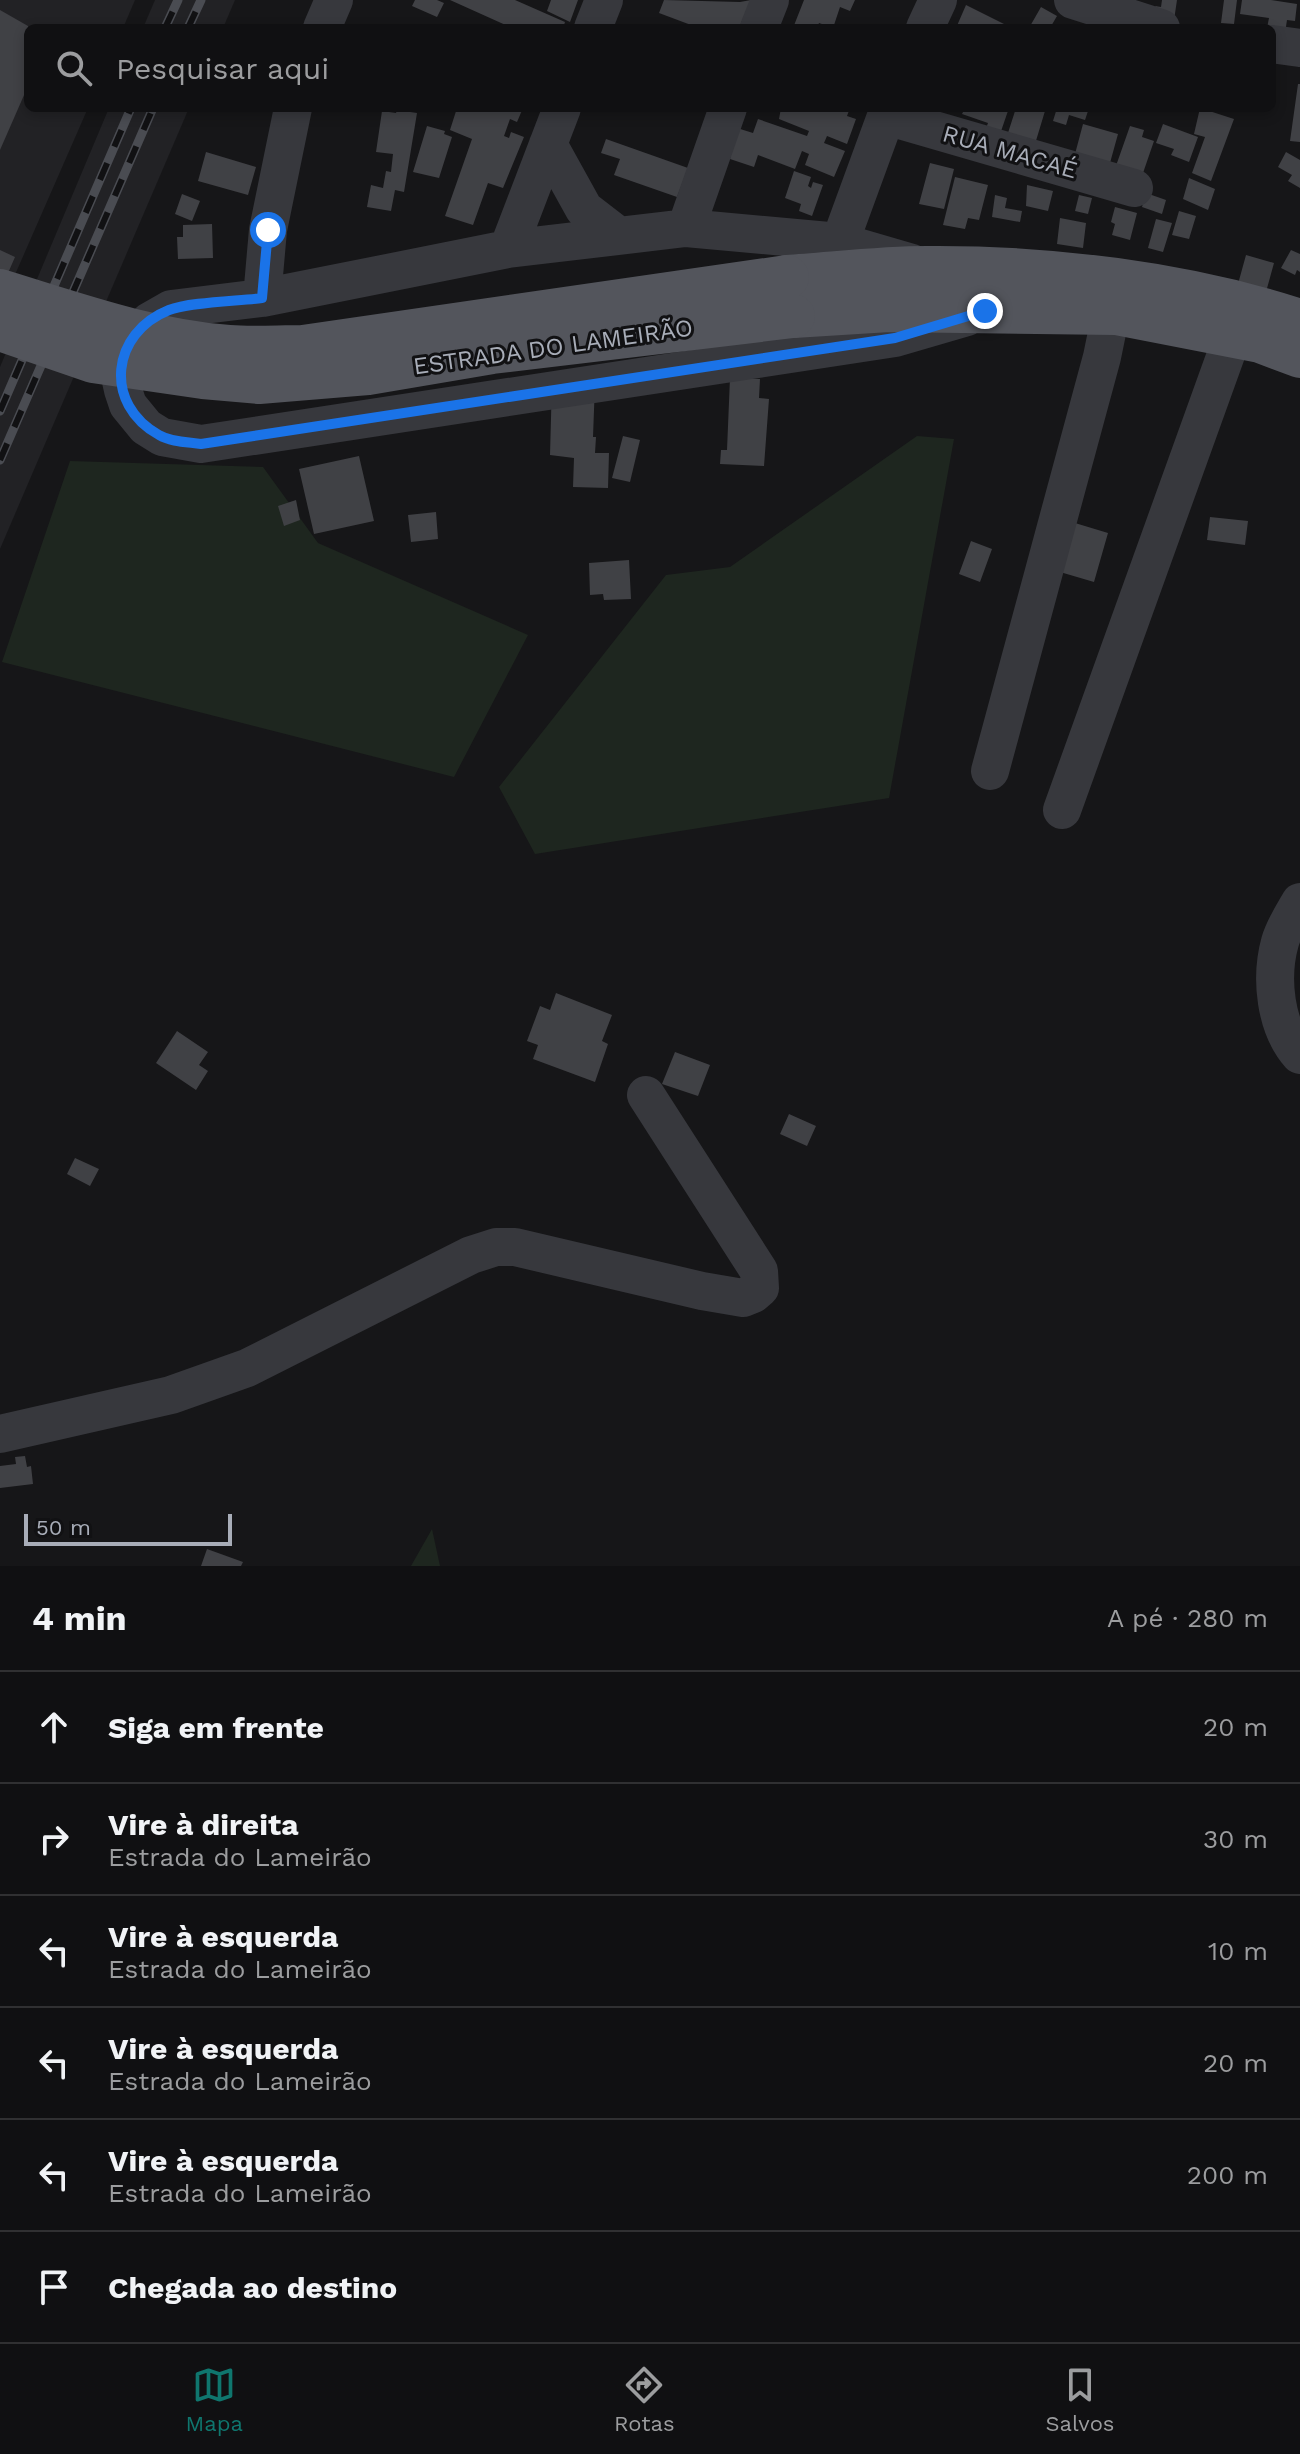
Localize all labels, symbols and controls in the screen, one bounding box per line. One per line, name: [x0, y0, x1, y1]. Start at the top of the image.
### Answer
search box: [24, 24, 1276, 112]
icon: search: [52, 46, 96, 90]
text: Pesquisar aqui: [116, 51, 329, 86]
street label: RUA MACAÉ: [939, 119, 1081, 185]
route start: [250, 212, 286, 248]
route end: [967, 293, 1003, 329]
street label: ESTRADA DO LAMEIRÃO: [411, 314, 695, 380]
scale bar: [24, 1510, 232, 1546]
text: 50 m: [36, 1515, 91, 1540]
text: 4 min: [32, 1598, 127, 1638]
text: A pé · 280 m: [1107, 1603, 1268, 1633]
icon: ahead: [32, 1705, 76, 1749]
text: Siga em frente: [108, 1710, 324, 1745]
text: 20 m: [1203, 1712, 1268, 1742]
text: Vire à direita: [108, 1807, 299, 1842]
icon: right: [32, 1817, 76, 1861]
text: 30 m: [1203, 1824, 1268, 1854]
text: Estrada do Lameirão: [108, 1842, 372, 1872]
text: Vire à esquerda: [108, 1919, 338, 1954]
icon: left: [32, 1929, 76, 1973]
text: 10 m: [1208, 1936, 1268, 1966]
text: Estrada do Lameirão: [108, 1954, 372, 1984]
text: Vire à esquerda: [108, 2031, 338, 2066]
icon: left: [32, 2041, 76, 2085]
text: 20 m: [1203, 2048, 1268, 2078]
text: Estrada do Lameirão: [108, 2066, 372, 2096]
text: Vire à esquerda: [108, 2143, 338, 2178]
icon: left: [32, 2153, 76, 2197]
text: 200 m: [1187, 2160, 1268, 2190]
text: Estrada do Lameirão: [108, 2178, 372, 2208]
icon: arrive: [32, 2265, 76, 2309]
text: Chegada ao destino: [108, 2270, 397, 2305]
tab: Mapa: [186, 2363, 243, 2436]
tab: Rotas: [614, 2363, 675, 2436]
tab: Salvos: [1046, 2363, 1114, 2436]

